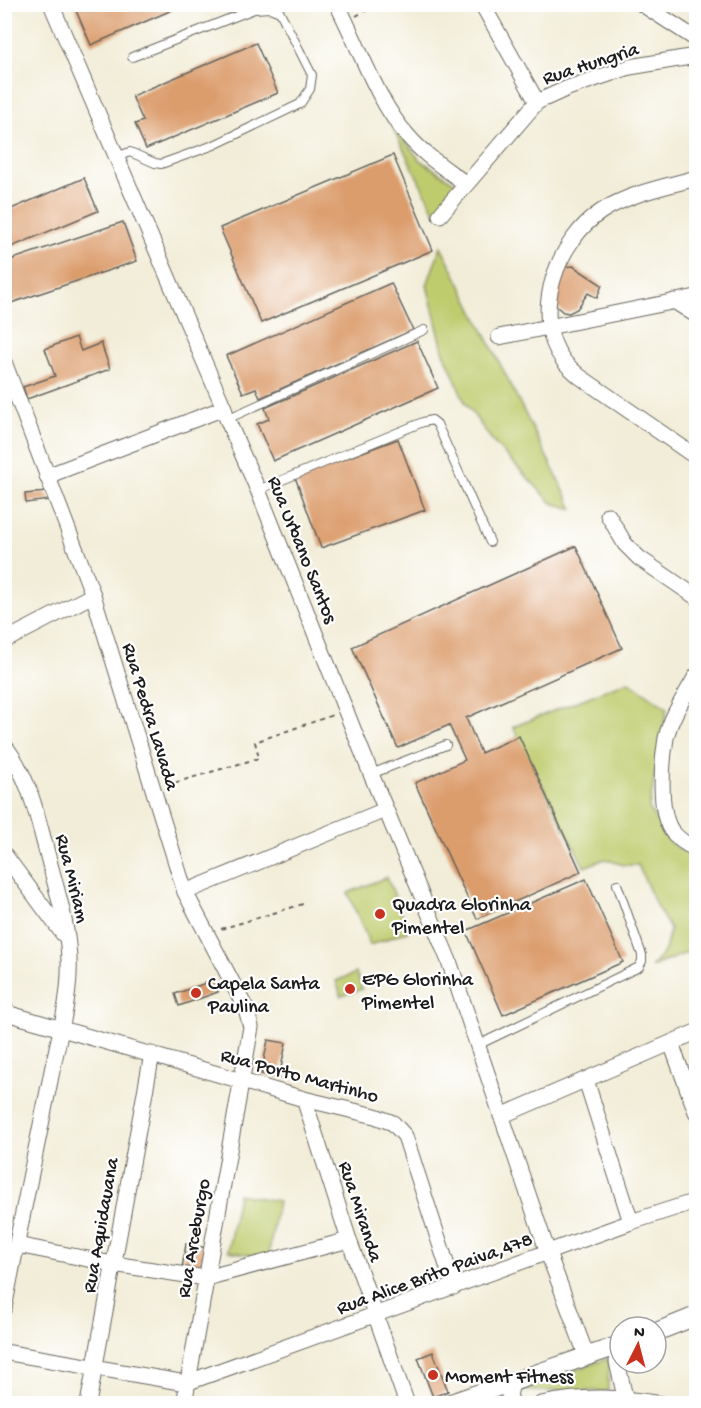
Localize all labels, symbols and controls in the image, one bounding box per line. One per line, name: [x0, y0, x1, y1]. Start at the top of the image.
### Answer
street label: Rua Hungria: [540, 39, 643, 92]
street label: Rua Urbano Santos: [261, 473, 341, 628]
street label: Rua Pedra Lavada: [115, 641, 182, 794]
street label: Rua Miriam: [48, 832, 93, 926]
place label: Quadra Glorinha Pimentel: [391, 895, 532, 941]
marker: Quadra Glorinha Pimentel: [373, 907, 387, 921]
place label: EPG Glorinha Pimentel: [361, 970, 474, 1016]
place label: Capela Santa Paulina: [207, 974, 320, 1020]
marker: EPG Glorinha Pimentel: [343, 982, 357, 996]
marker: Capela Santa Paulina: [189, 986, 203, 1000]
street label: Rua Porto Martinho: [218, 1045, 381, 1110]
street label: Rua Aquidauana: [79, 1155, 126, 1295]
street label: Rua Miranda: [332, 1159, 386, 1266]
street label: Rua Arceburgo: [174, 1177, 217, 1300]
street label: Rua Alice Brito Paiva,478: [334, 1229, 536, 1321]
north arrow: [608, 1315, 668, 1375]
text: N: [633, 1324, 646, 1344]
place label: Moment Fitness: [445, 1367, 574, 1390]
marker: Moment Fitness: [426, 1368, 440, 1382]

